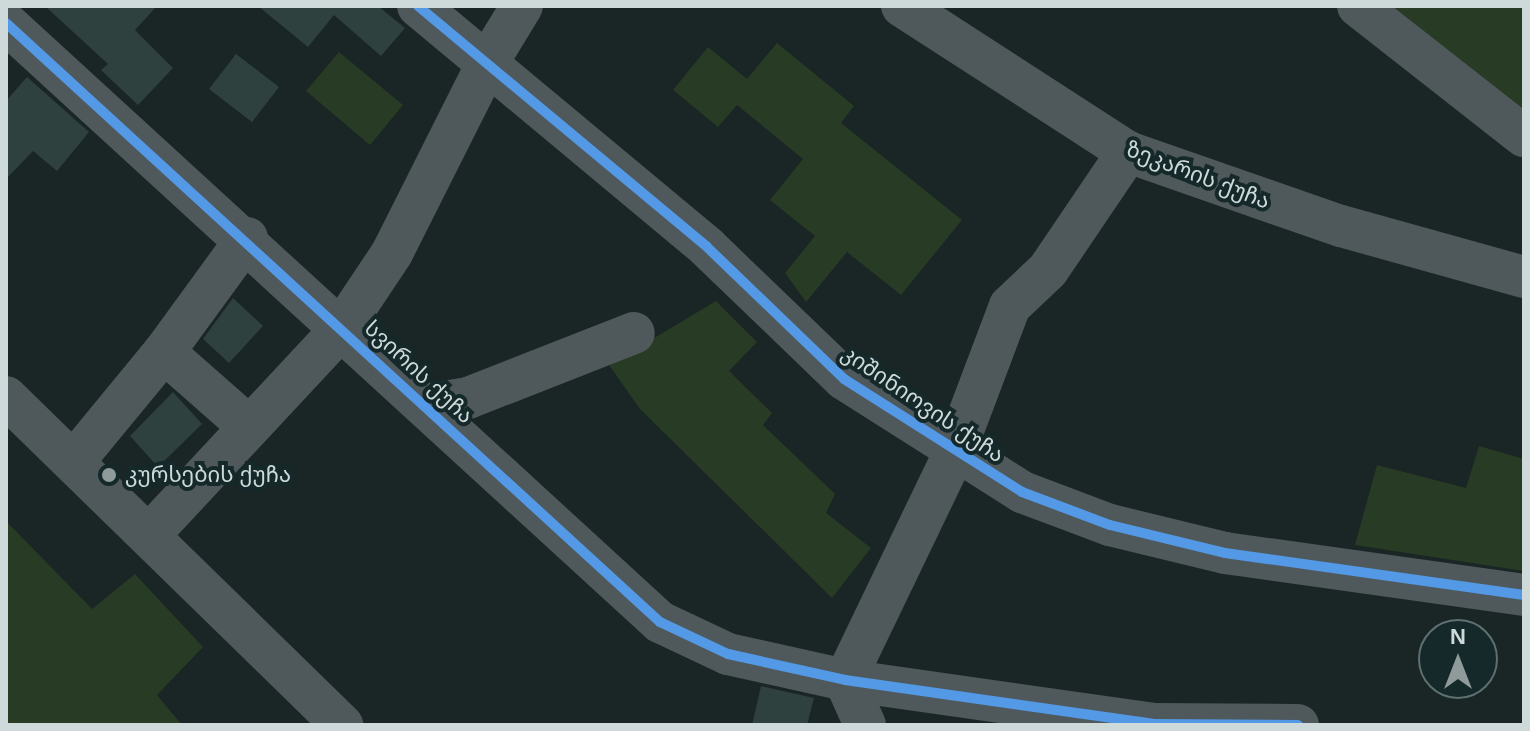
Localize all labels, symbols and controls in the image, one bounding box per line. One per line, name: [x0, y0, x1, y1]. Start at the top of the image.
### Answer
street label: ზეკარის ქუჩა: [1122, 135, 1274, 215]
street label: სვირის ქუჩა: [359, 315, 479, 429]
street label: კიშინიოვის ქუჩა: [837, 340, 1009, 468]
place label: კურსების ქუჩა: [125, 462, 291, 488]
marker: კურსების ქუჩა: [100, 466, 118, 484]
north arrow: [1418, 619, 1498, 699]
text: N: [1450, 624, 1466, 649]

